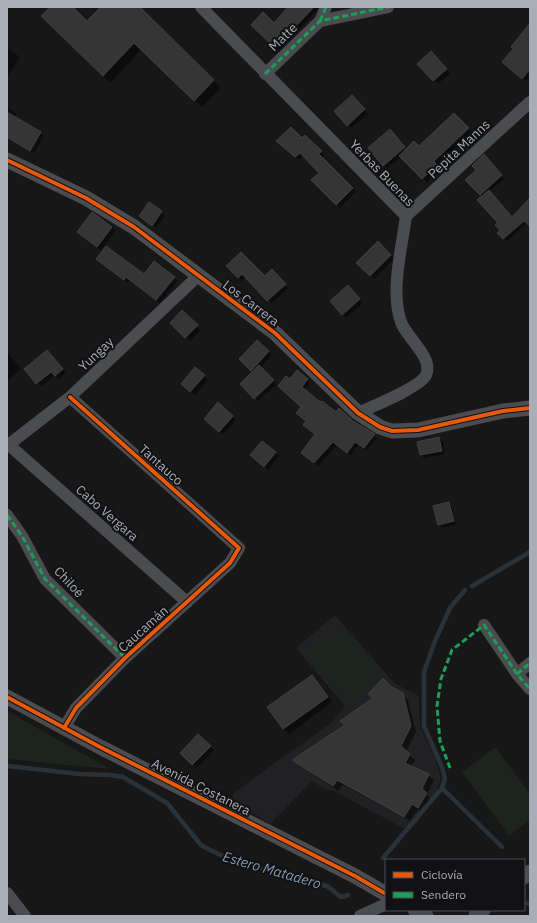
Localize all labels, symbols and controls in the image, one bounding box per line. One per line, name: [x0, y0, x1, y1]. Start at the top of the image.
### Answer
street label: Matte: [265, 19, 301, 55]
street label: Pepita Manns: [424, 116, 494, 182]
street label: Yerbas Buenas: [346, 136, 418, 210]
street label: Los Carrera: [219, 276, 283, 330]
street label: Yungay: [75, 333, 118, 375]
street label: Tantauco: [135, 441, 187, 489]
street label: Cabo Vergara: [72, 481, 142, 545]
street label: Chiloé: [50, 563, 88, 601]
street label: Caucamán: [114, 602, 172, 656]
street label: Avenida Costanera: [149, 755, 253, 819]
water label: Estero Matadero: [221, 847, 324, 893]
legend: [385, 859, 525, 911]
text: Ciclovía: [421, 867, 463, 882]
text: Sendero: [421, 887, 466, 902]

